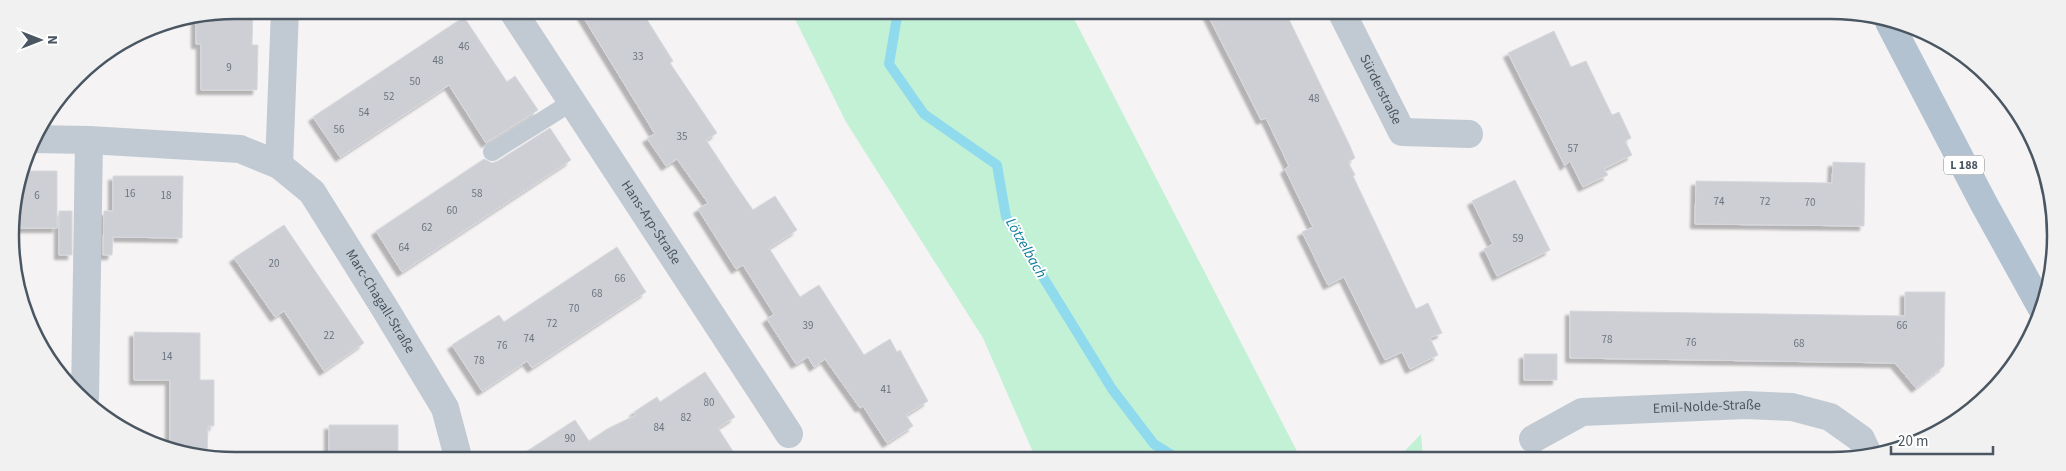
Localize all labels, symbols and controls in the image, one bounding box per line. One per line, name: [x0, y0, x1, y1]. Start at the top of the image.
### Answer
north arrow: [15, 15, 65, 65]
text: N: [42, 35, 62, 45]
house number: 46: [459, 39, 470, 54]
house number: 33: [633, 49, 643, 64]
street label: Sürderstraße: [1355, 51, 1407, 128]
house number: 48: [433, 53, 444, 68]
house number: 9: [226, 60, 232, 75]
house number: 50: [410, 74, 420, 89]
house number: 52: [384, 89, 394, 104]
house number: 48: [1309, 91, 1320, 106]
house number: 54: [359, 105, 370, 120]
house number: 56: [334, 122, 345, 137]
house number: 35: [677, 129, 687, 144]
house number: 57: [1568, 141, 1578, 156]
road number: L 188: [1944, 156, 1984, 174]
street label: Hans-Arp-Straße: [616, 176, 686, 269]
house number: 16: [125, 186, 136, 201]
house number: 58: [472, 186, 483, 201]
house number: 6: [34, 188, 40, 203]
house number: 18: [161, 188, 172, 203]
house number: 74: [1714, 194, 1725, 209]
house number: 72: [1760, 194, 1770, 209]
house number: 70: [1805, 195, 1815, 210]
house number: 60: [447, 203, 457, 218]
water label: Lötzelbach: [1000, 214, 1052, 282]
house number: 62: [422, 220, 432, 235]
house number: 59: [1513, 231, 1523, 246]
house number: 64: [399, 240, 410, 255]
street label: Marc-Chagall-Straße: [340, 246, 420, 357]
house number: 20: [269, 256, 279, 271]
house number: 66: [615, 271, 626, 286]
house number: 68: [592, 286, 603, 301]
house number: 70: [569, 301, 579, 316]
house number: 72: [547, 316, 557, 331]
house number: 39: [803, 318, 813, 333]
house number: 66: [1897, 318, 1908, 333]
house number: 22: [324, 328, 334, 343]
house number: 74: [524, 331, 535, 346]
house number: 78: [1602, 332, 1613, 347]
house number: 76: [1686, 335, 1697, 350]
house number: 68: [1794, 336, 1805, 351]
house number: 76: [497, 338, 508, 353]
house number: 14: [162, 349, 173, 364]
house number: 78: [474, 353, 485, 368]
house number: 41: [881, 382, 891, 397]
house number: 80: [704, 395, 714, 410]
street label: Emil-Nolde-Straße: [1652, 395, 1761, 419]
house number: 82: [681, 410, 691, 425]
house number: 84: [654, 420, 665, 435]
scale bar: [1891, 424, 1994, 456]
house number: 90: [565, 431, 575, 446]
text: 20 m: [1898, 431, 1928, 452]

